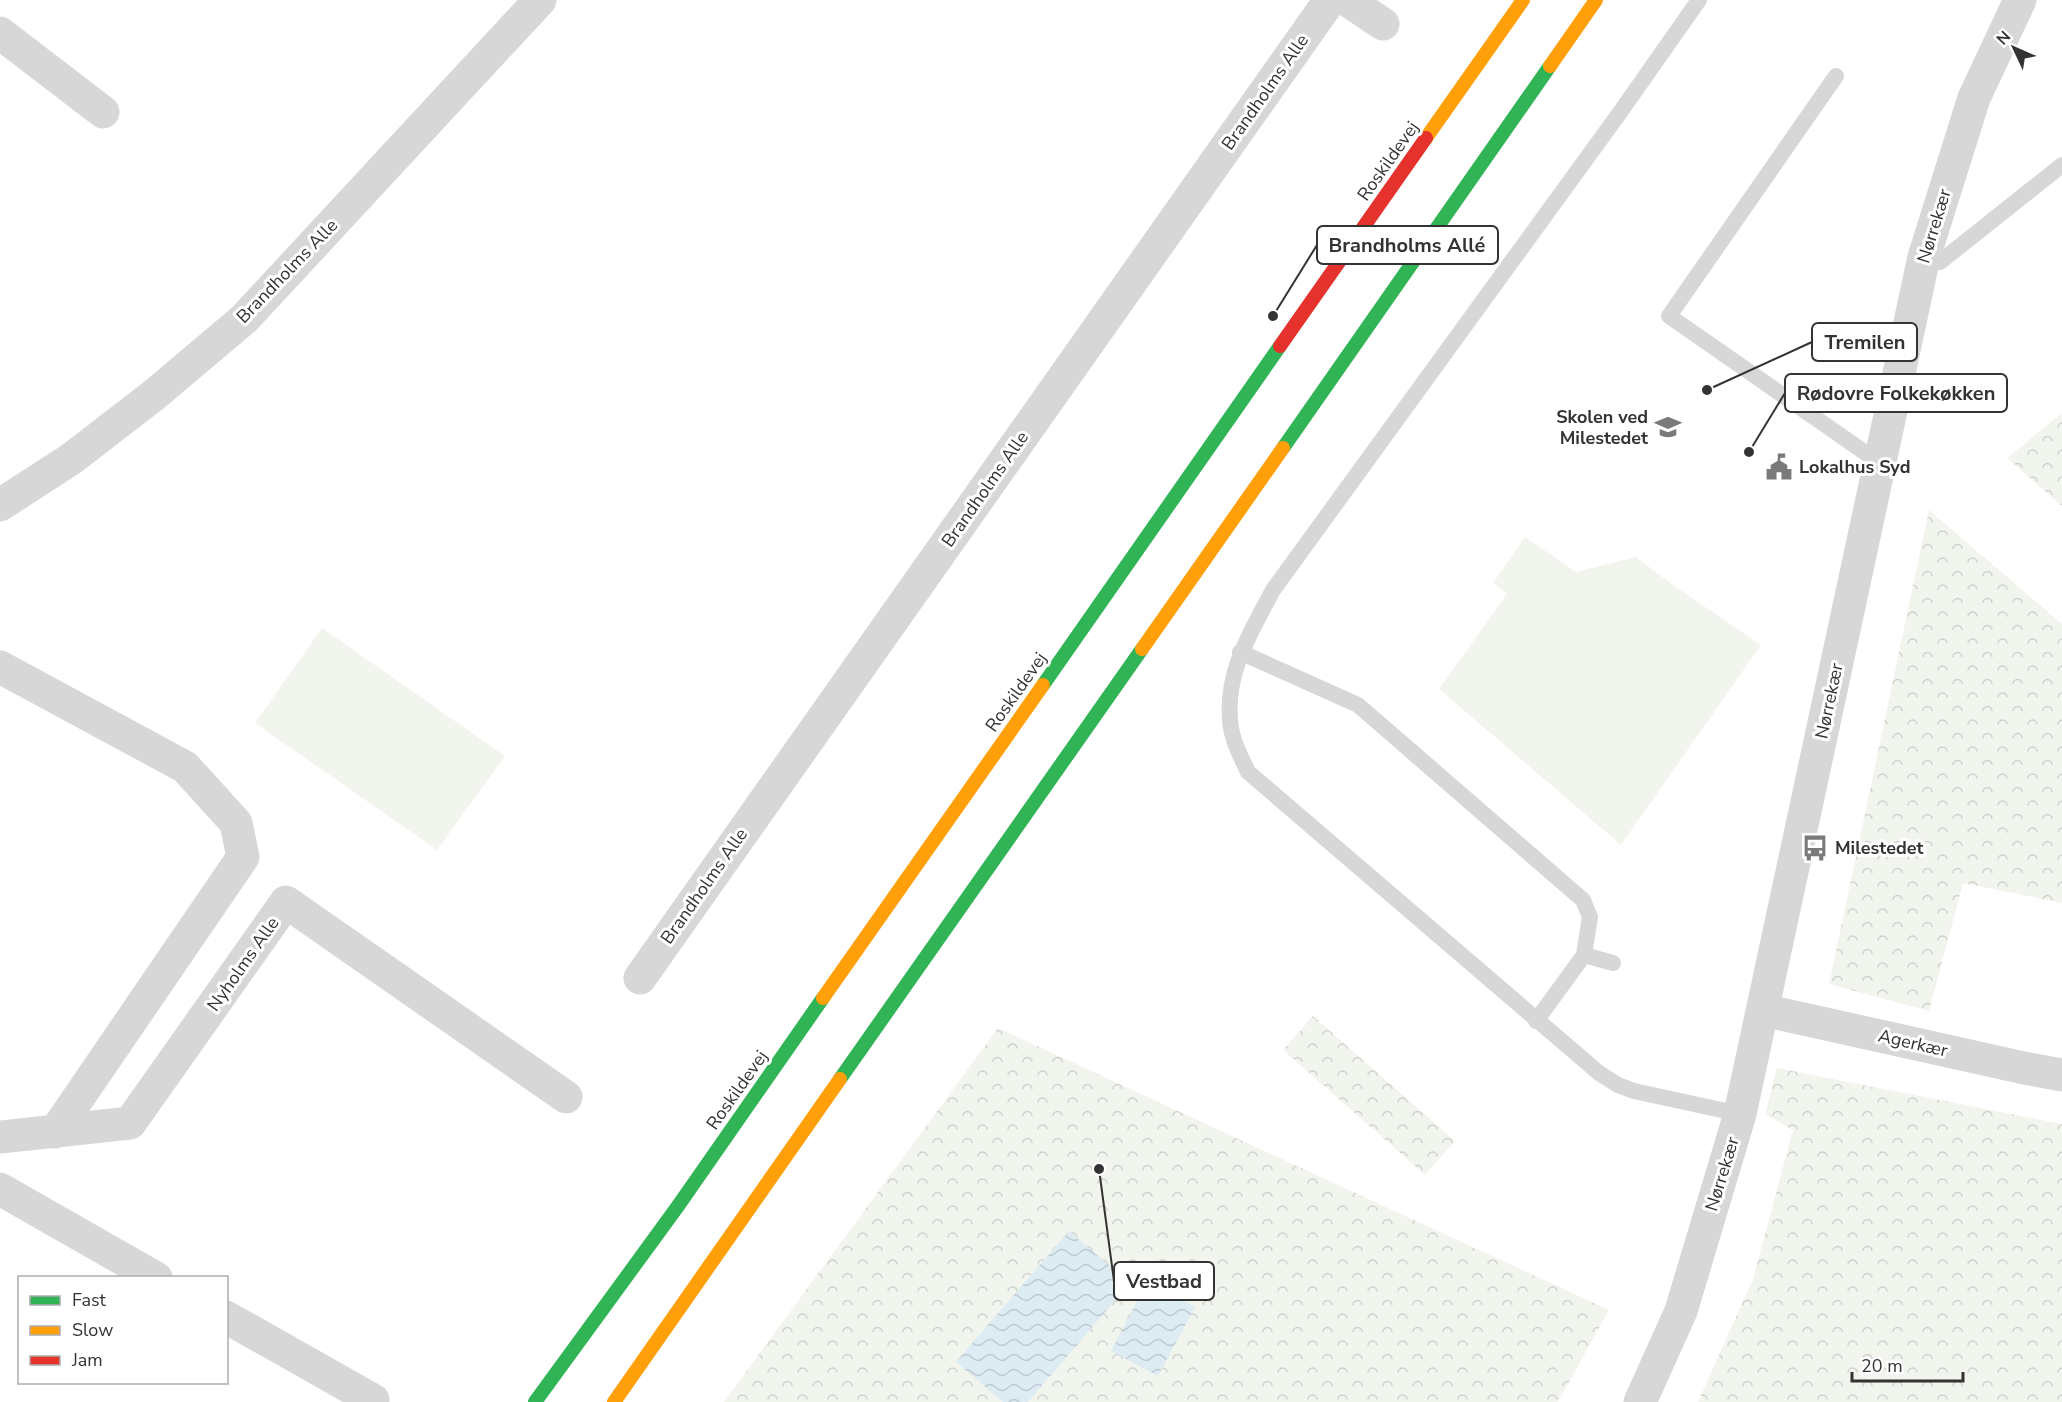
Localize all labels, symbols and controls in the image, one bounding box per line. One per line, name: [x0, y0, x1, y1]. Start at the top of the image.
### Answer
north arrow: [1984, 18, 2044, 78]
text: N: [1992, 26, 2016, 50]
street label: Brandholms Alle: [1216, 29, 1314, 155]
street label: Roskildevej: [1352, 117, 1424, 205]
street label: Nørrekær: [1911, 185, 1957, 266]
street label: Brandholms Alle: [231, 214, 343, 328]
callout: Brandholms Allé: [1317, 226, 1498, 264]
text: Brandholms Allé: [1329, 232, 1486, 259]
callout: Tremilen: [1812, 323, 1917, 361]
text: Tremilen: [1825, 329, 1905, 356]
callout: Rødovre Folkekøkken: [1785, 374, 2007, 412]
text: Rødovre Folkekøkken: [1797, 380, 1995, 407]
place label: Skolen ved Milestedet: [1556, 405, 1648, 450]
school or university icon: Skolen ved Milestedet: [1653, 412, 1683, 442]
street label: Brandholms Alle: [936, 426, 1034, 552]
public building icon: Lokalhus Syd: [1764, 452, 1794, 482]
place label: Lokalhus Syd: [1799, 455, 1910, 479]
street label: Roskildevej: [980, 648, 1052, 736]
street label: Nørrekær: [1809, 661, 1849, 741]
street label: Brandholms Alle: [655, 823, 753, 949]
bus stop icon: Milestedet: [1800, 833, 1830, 863]
place label: Milestedet: [1835, 836, 1923, 860]
street label: Nyholms Alle: [202, 912, 284, 1016]
street label: Agerkær: [1876, 1023, 1951, 1063]
street label: Roskildevej: [701, 1046, 773, 1134]
street label: Nørrekær: [1699, 1133, 1745, 1214]
callout: Vestbad: [1114, 1262, 1214, 1300]
text: Vestbad: [1125, 1268, 1202, 1295]
legend: [18, 1276, 228, 1384]
text: Fast: [72, 1288, 107, 1312]
text: Slow: [72, 1318, 113, 1342]
scale bar: [1852, 1345, 1963, 1383]
text: Jam: [71, 1348, 103, 1372]
text: 20 m: [1861, 1354, 1903, 1378]

